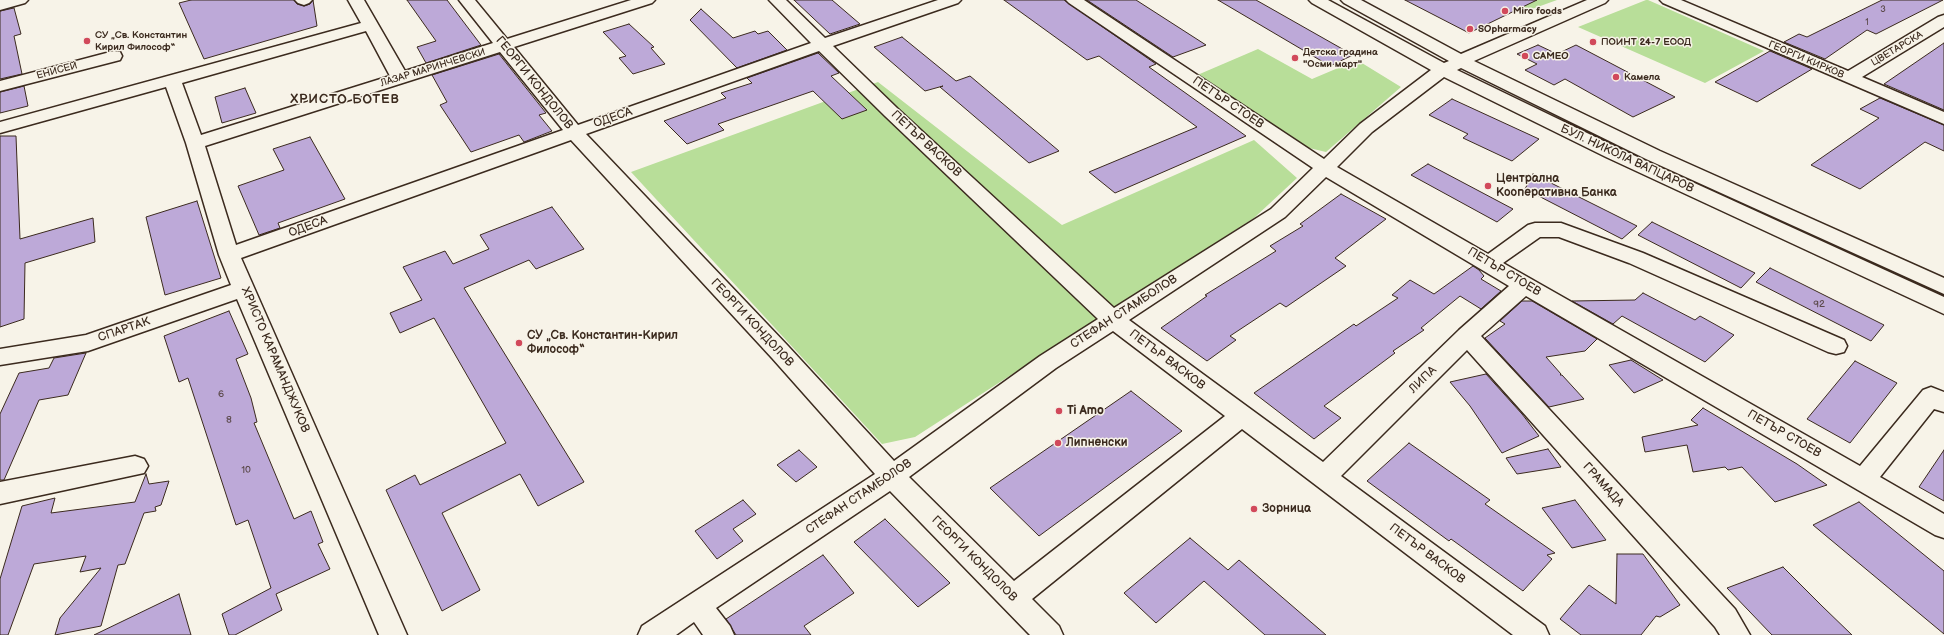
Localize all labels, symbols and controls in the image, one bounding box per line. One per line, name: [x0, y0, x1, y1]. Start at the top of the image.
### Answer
place label: Miro foods: [1513, 5, 1562, 17]
house number: 3: [1880, 5, 1886, 15]
marker: Miro foods: [1500, 6, 1510, 16]
house number: 1: [1865, 18, 1869, 28]
place label: SOpharmacy: [1478, 23, 1537, 35]
marker: SOpharmacy: [1465, 24, 1475, 34]
place label: СУ „Св. Константин Кирил Философ“: [95, 29, 187, 52]
street label: ЦВЕТАРСКА: [1869, 29, 1925, 69]
street label: ГЕОРГИ КОНДОЛОВ: [492, 34, 576, 132]
marker: СУ „Св. Константин Кирил Философ“: [82, 36, 92, 46]
place label: ПОИНТ 24-7 ЕООД: [1601, 36, 1691, 48]
marker: ПОИНТ 24-7 ЕООД: [1588, 37, 1598, 47]
street label: ГЕОРГИ КИРКОВ: [1766, 39, 1846, 81]
street label: ЛАЗАР МАРИНЧЕВСКИ: [379, 46, 487, 90]
place label: Детска градина "Осми март": [1303, 46, 1378, 70]
place label: CAMEO: [1533, 50, 1569, 62]
marker: CAMEO: [1520, 51, 1530, 61]
marker: Детска градина "Осми март": [1290, 53, 1300, 63]
street label: ЕНИСЕЙ: [35, 60, 79, 82]
place label: Камела: [1624, 71, 1660, 83]
marker: Камела: [1611, 72, 1621, 82]
street label: ПЕТЪР СТОЕВ: [1190, 74, 1266, 132]
district label: ХРИСТО БОТЕВ: [290, 92, 400, 108]
street label: ОДЕСА: [592, 105, 634, 131]
street label: ПЕТЪР ВАСКОВ: [888, 108, 964, 180]
street label: БУЛ. НИКОЛА ВАПЦАРОВ: [1558, 122, 1696, 196]
place label: Централна Кооперативна Банка: [1496, 172, 1617, 200]
marker: Централна Кооперативна Банка: [1483, 181, 1493, 191]
street label: ОДЕСА: [287, 213, 329, 241]
street label: ПЕТЪР СТОЕВ: [1465, 245, 1543, 299]
street label: СТЕФАН СТАМБОЛОВ: [1068, 272, 1180, 352]
street label: ГЕОРГИ КОНДОЛОВ: [708, 276, 796, 370]
street label: ХРИСТО КАРАМАНДЖУКОВ: [238, 285, 312, 435]
house number: 92: [1813, 298, 1825, 310]
street label: СПАРТАК: [96, 314, 152, 346]
street label: ПЕТЪР ВАСКОВ: [1126, 327, 1208, 393]
place label: СУ „Св. Константин-Кирил Философ“: [527, 329, 678, 357]
marker: СУ „Св. Константин-Кирил Философ“: [514, 338, 524, 348]
street label: ЛИПА: [1406, 363, 1440, 397]
house number: 6: [218, 388, 224, 400]
place label: Ti Amo: [1067, 404, 1104, 418]
marker: Ti Amo: [1054, 406, 1064, 416]
street label: ПЕТЪР СТОЕВ: [1745, 407, 1823, 461]
house number: 8: [226, 414, 232, 426]
place label: Липненски: [1066, 436, 1127, 450]
marker: Липненски: [1053, 438, 1063, 448]
street label: СТЕФАН СТАМБОЛОВ: [803, 456, 915, 538]
street label: ГРАМАДА: [1579, 460, 1627, 510]
house number: 10: [241, 464, 251, 476]
place label: Зорница: [1262, 502, 1311, 516]
marker: Зорница: [1249, 504, 1259, 514]
street label: ГЕОРГИ КОНДОЛОВ: [928, 513, 1020, 605]
street label: ПЕТЪР ВАСКОВ: [1386, 521, 1468, 587]

